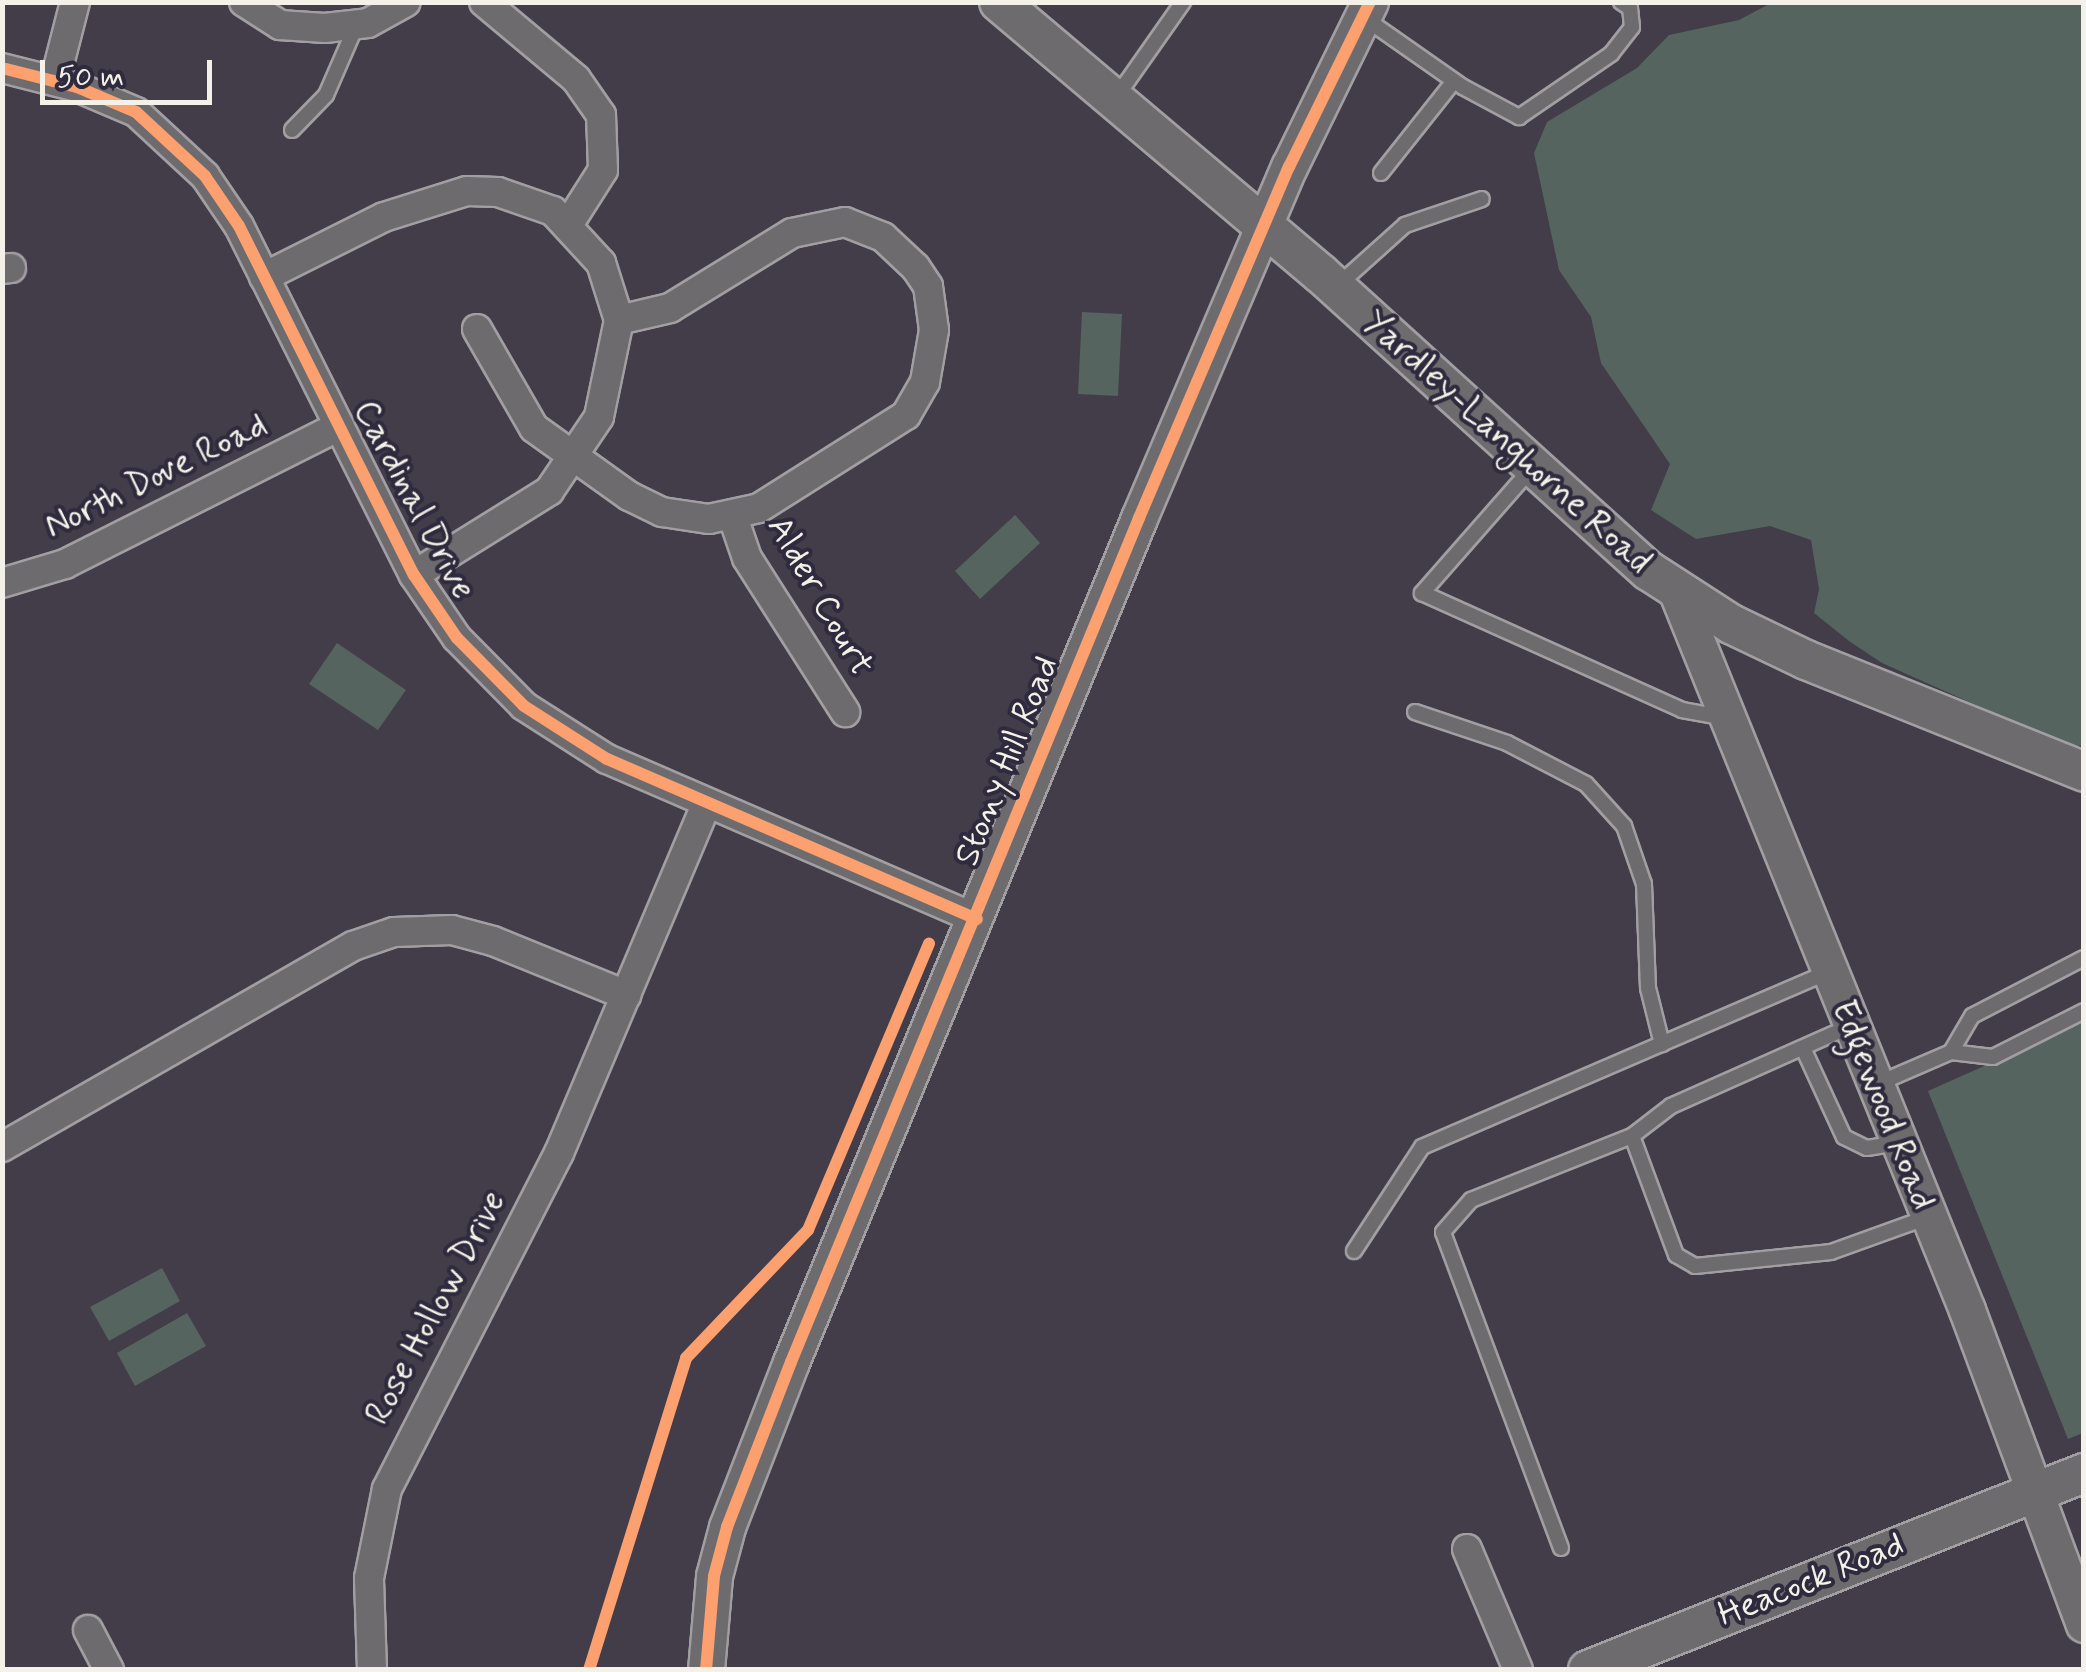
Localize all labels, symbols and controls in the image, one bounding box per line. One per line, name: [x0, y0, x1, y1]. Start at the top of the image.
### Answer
scale bar: [45, 40, 218, 102]
text: 50 m: [57, 58, 124, 97]
street label: Yardley-Langhorne Road: [1356, 303, 1658, 581]
street label: Cardinal Drive: [345, 394, 483, 606]
street label: North Dove Road: [39, 405, 273, 547]
street label: Alder Court: [758, 510, 882, 682]
street label: Stony Hill Road: [945, 649, 1069, 873]
street label: Edgewood Road: [1822, 995, 1944, 1215]
street label: Rose Hollow Drive: [358, 1186, 514, 1430]
street label: Heacock Road: [1712, 1524, 1910, 1636]

